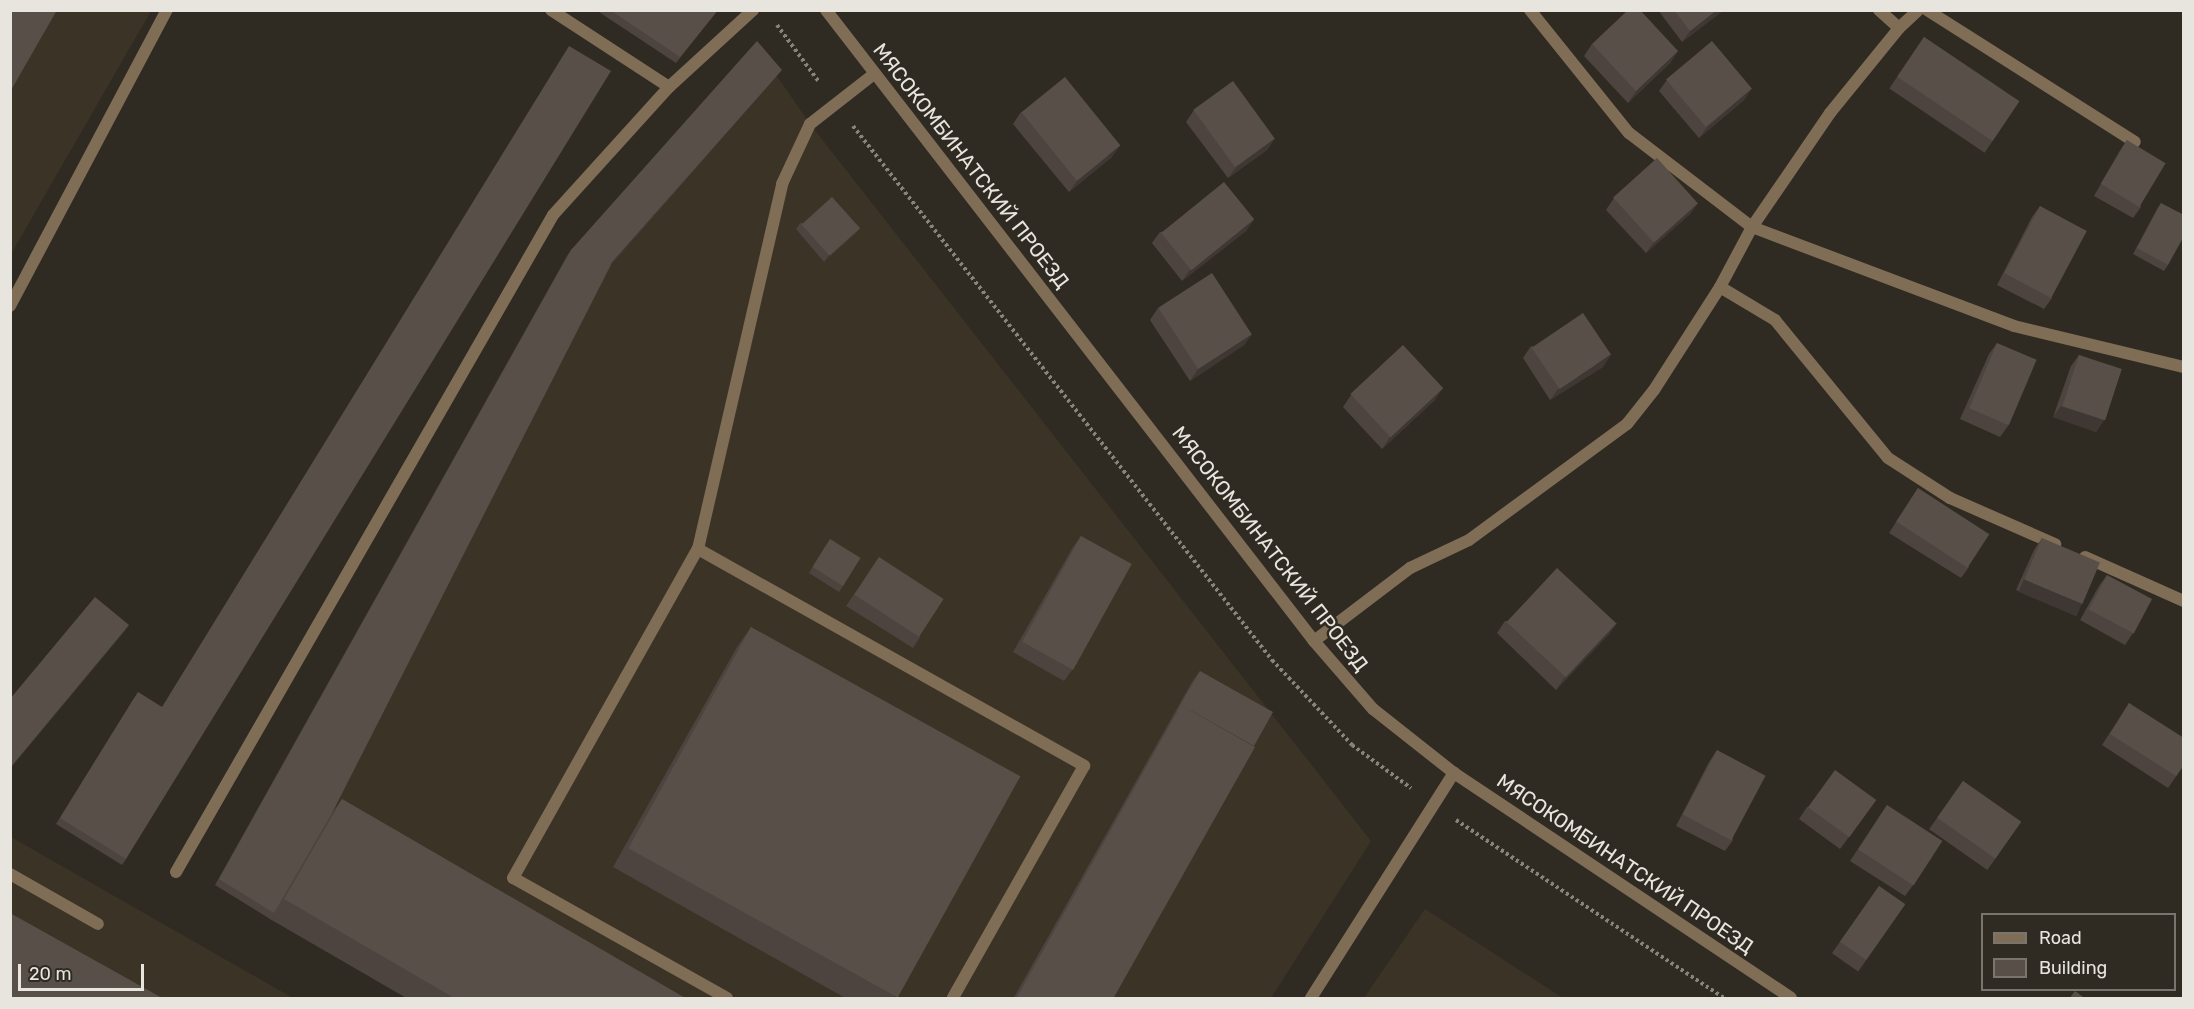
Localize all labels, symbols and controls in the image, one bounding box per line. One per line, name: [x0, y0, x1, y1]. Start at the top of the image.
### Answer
street label: МЯСОКОМБИНАТСКИЙ ПРОЕЗД: [868, 39, 1074, 293]
street label: МЯСОКОМБИНАТСКИЙ ПРОЕЗД: [1167, 422, 1373, 676]
street label: МЯСОКОМБИНАТСКИЙ ПРОЕЗД: [1492, 769, 1758, 959]
legend: [1981, 913, 2176, 991]
text: Road: [2039, 927, 2082, 949]
scale bar: [21, 952, 147, 990]
text: Building: [2039, 957, 2107, 979]
text: 20 m: [29, 963, 71, 985]

